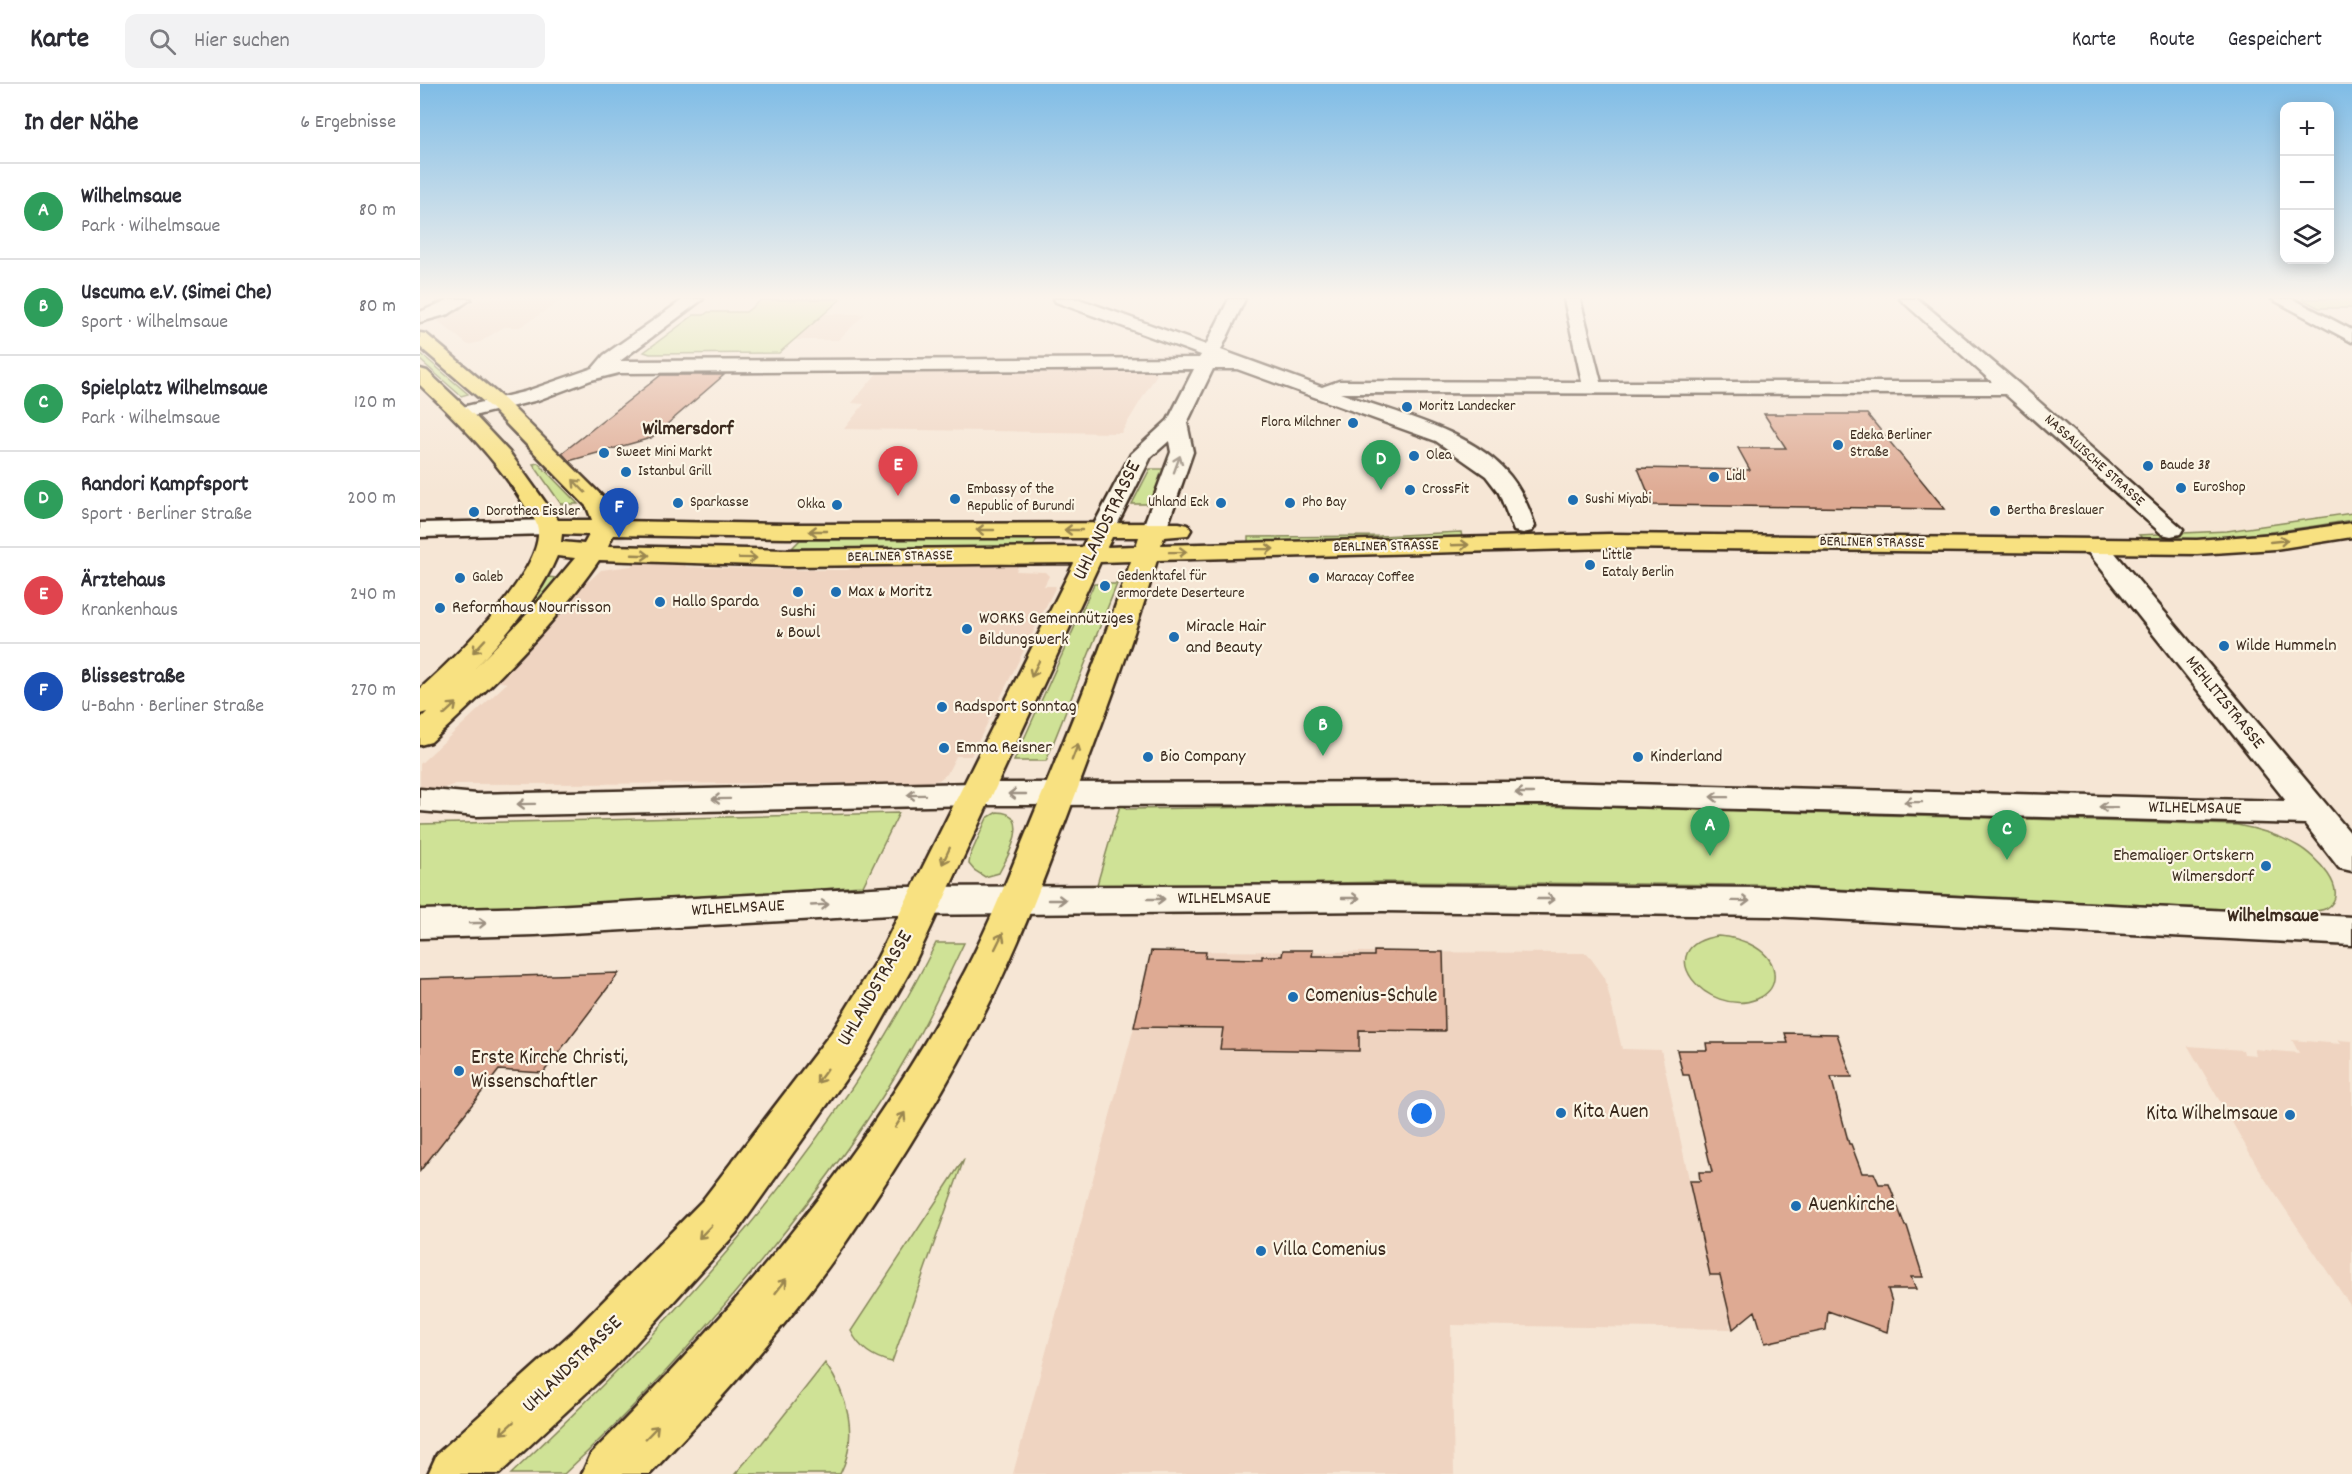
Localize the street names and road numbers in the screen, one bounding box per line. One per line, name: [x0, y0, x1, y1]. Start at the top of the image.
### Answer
street label: NASSAUISCHE STRASSE: [2039, 410, 2149, 512]
street label: UHLANDSTRASSE: [1066, 456, 1150, 586]
street label: BERLINER STRASSE: [1819, 531, 1925, 555]
street label: BERLINER STRASSE: [1333, 535, 1439, 559]
street label: BERLINER STRASSE: [847, 545, 953, 569]
street label: MEHLITZSTRASSE: [2178, 651, 2270, 755]
street label: WILHELMSAUE: [2148, 796, 2242, 822]
street label: WILHELMSAUE: [1177, 887, 1271, 912]
street label: WILHELMSAUE: [691, 894, 785, 924]
street label: UHLANDSTRASSE: [831, 925, 922, 1053]
street label: UHLANDSTRASSE: [516, 1309, 630, 1421]

